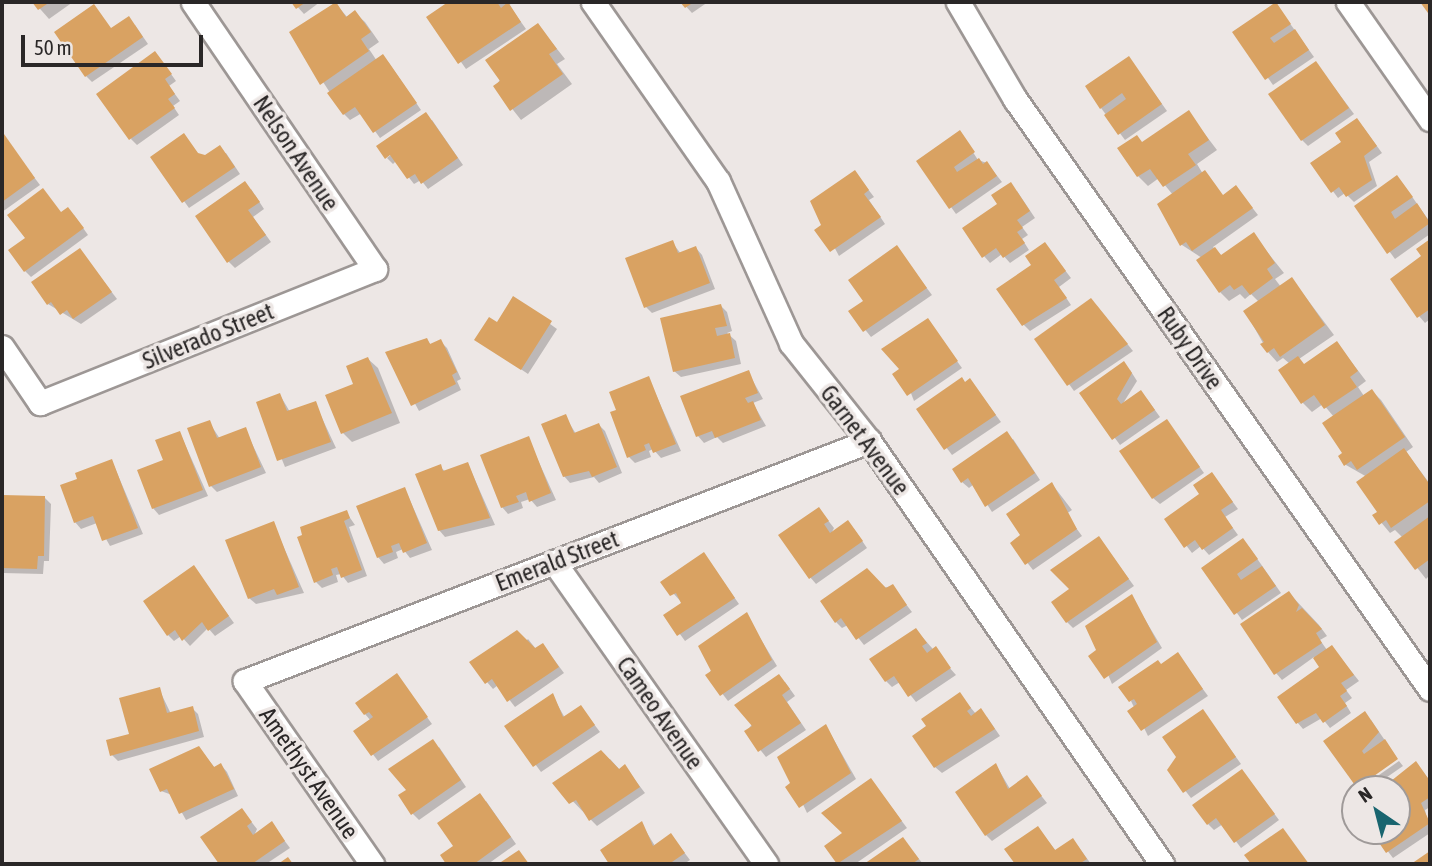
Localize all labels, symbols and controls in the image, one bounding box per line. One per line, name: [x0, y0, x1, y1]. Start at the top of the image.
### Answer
scale bar: [24, 21, 206, 65]
text: 50 m: [34, 35, 72, 59]
street label: Nelson Avenue: [247, 90, 345, 216]
street label: Silverado Street: [138, 297, 278, 375]
street label: Ruby Drive: [1151, 301, 1229, 395]
street label: Garnet Avenue: [814, 379, 916, 501]
street label: Emerald Street: [491, 524, 623, 598]
street label: Cameo Avenue: [611, 651, 709, 775]
street label: Amethyst Avenue: [253, 702, 365, 844]
north arrow: [1341, 775, 1411, 845]
text: N: [1354, 782, 1376, 807]

